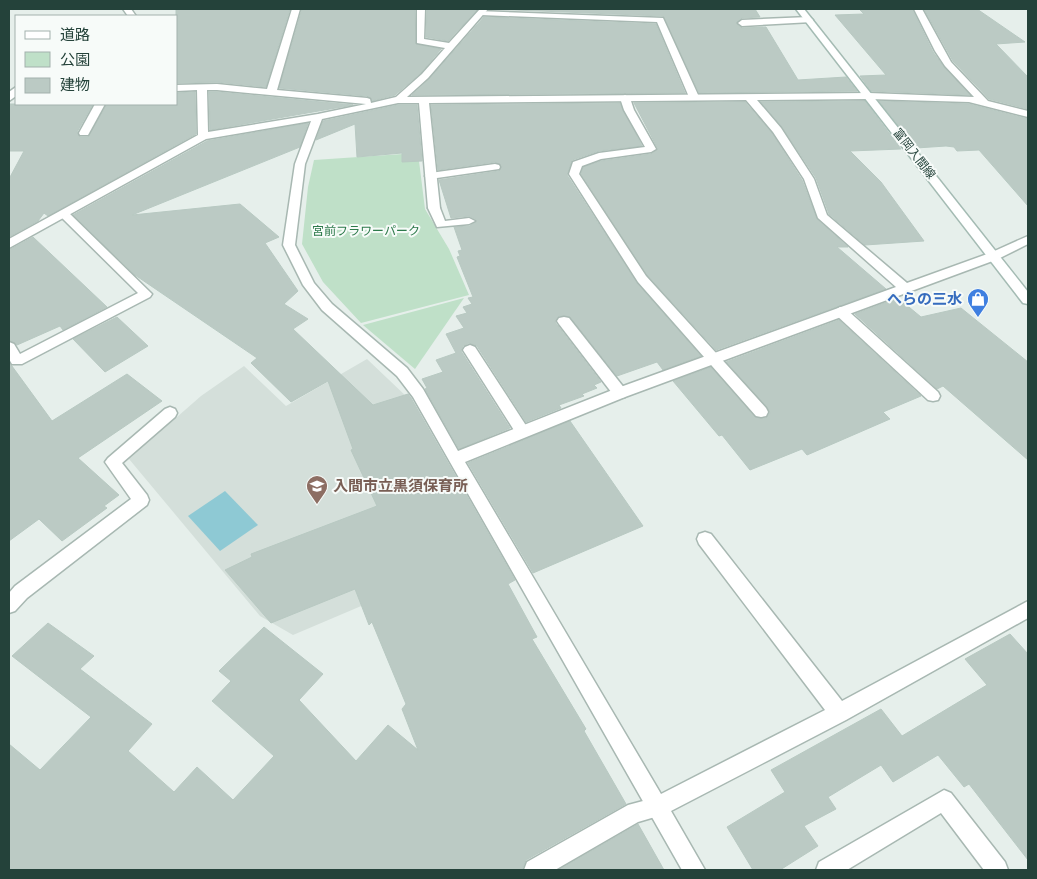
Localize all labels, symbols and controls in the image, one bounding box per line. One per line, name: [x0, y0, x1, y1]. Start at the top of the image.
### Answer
legend: [15, 15, 178, 105]
text: 道路: [60, 25, 90, 46]
text: 公園: [60, 50, 90, 71]
text: 建物: [60, 75, 90, 96]
street label: 富岡入間線: [889, 125, 939, 183]
park label: 宮前フラワーパーク: [312, 223, 420, 240]
shop icon: へらの三水: [966, 287, 990, 318]
place label: へらの三水: [887, 289, 962, 310]
school or university icon: 入間市立黒須保育所: [305, 474, 329, 505]
place label: 入間市立黒須保育所: [333, 476, 468, 497]

